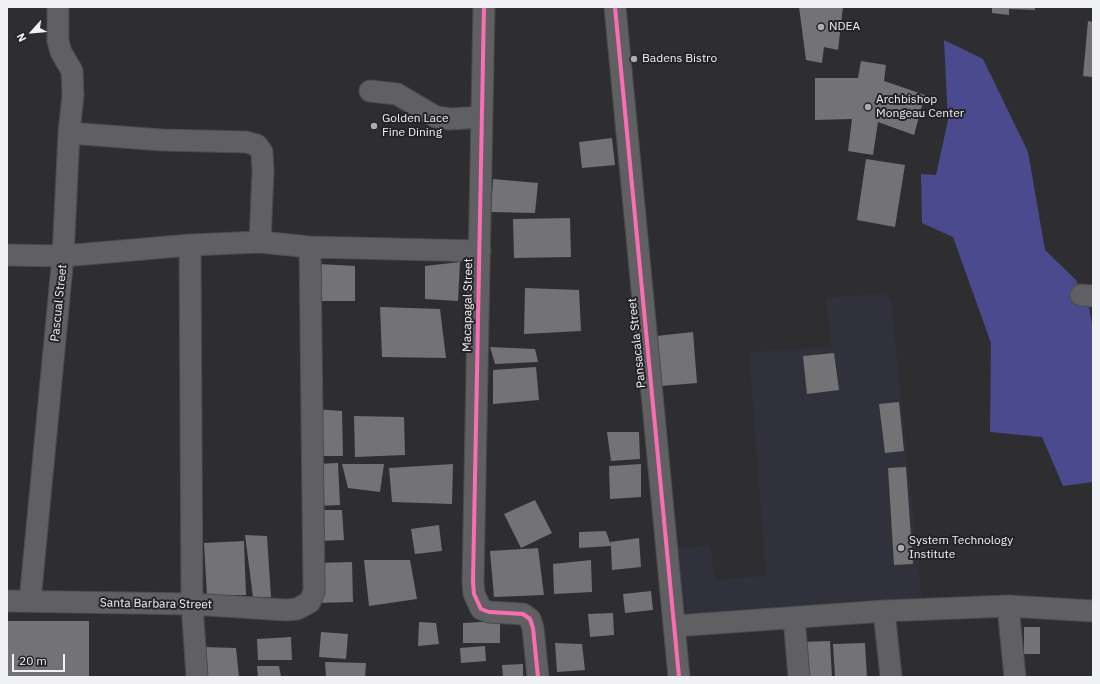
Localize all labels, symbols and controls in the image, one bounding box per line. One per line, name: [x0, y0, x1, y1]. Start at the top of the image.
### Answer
north arrow: [12, 12, 52, 52]
place label: NDEA: [829, 20, 860, 34]
marker: NDEA: [816, 22, 826, 32]
text: N: [13, 31, 29, 44]
place label: Badens Bistro: [642, 52, 717, 66]
marker: Badens Bistro: [629, 54, 639, 64]
place label: Archbishop Mongeau Center: [876, 93, 964, 121]
marker: Archbishop Mongeau Center: [863, 102, 873, 112]
place label: Golden Lace Fine Dining: [382, 112, 448, 140]
marker: Golden Lace Fine Dining: [369, 121, 379, 131]
street label: Macapagal Street: [460, 258, 476, 352]
street label: Pascual Street: [48, 264, 70, 342]
street label: Pansacala Street: [625, 297, 649, 389]
place label: System Technology Institute: [909, 534, 1013, 562]
marker: System Technology Institute: [896, 543, 906, 553]
street label: Santa Barbara Street: [100, 596, 212, 612]
scale bar: [14, 646, 67, 672]
text: 20 m: [19, 653, 47, 668]

